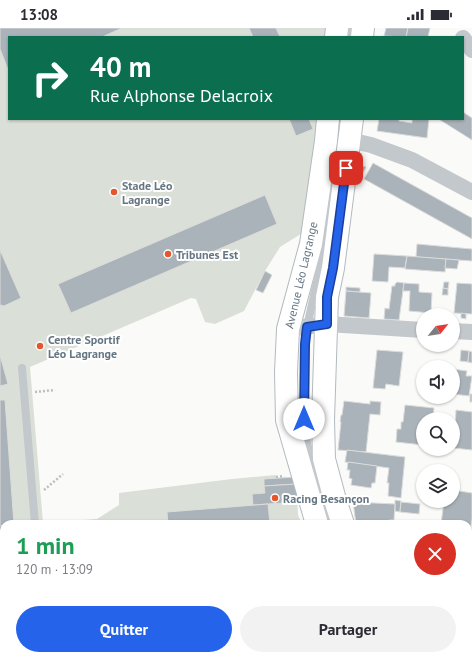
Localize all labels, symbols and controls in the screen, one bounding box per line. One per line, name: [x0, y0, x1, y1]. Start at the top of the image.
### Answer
text: 13:08: [20, 5, 58, 24]
text: 40 m: [90, 48, 151, 85]
icon: right: [24, 52, 76, 104]
text: Rue Alphonse Delacroix: [90, 84, 273, 107]
pin: [329, 151, 363, 185]
icon: arrive: [335, 157, 357, 179]
place label: Stade Léo Lagrange: [122, 178, 173, 207]
marker: Stade Léo Lagrange: [109, 187, 119, 197]
street label: Avenue Léo Lagrange: [281, 220, 321, 330]
place label: Tribunes Est: [176, 247, 239, 262]
marker: Tribunes Est: [163, 249, 173, 259]
north arrow: [416, 308, 460, 352]
map controls: [416, 308, 460, 508]
place label: Centre Sportif Léo Lagrange: [48, 332, 121, 361]
marker: Centre Sportif Léo Lagrange: [35, 341, 45, 351]
button: sound: [416, 360, 460, 404]
position arrow: [283, 398, 325, 440]
button: search: [416, 412, 460, 456]
button: layers: [416, 464, 460, 508]
place label: Racing Besançon: [283, 491, 369, 506]
marker: Racing Besançon: [270, 493, 280, 503]
text: 1 min: [16, 530, 75, 561]
button: close: [414, 533, 456, 575]
text: 120 m · 13:09: [16, 561, 93, 578]
button: Quitter: [16, 606, 232, 652]
button: Partager: [240, 606, 456, 652]

